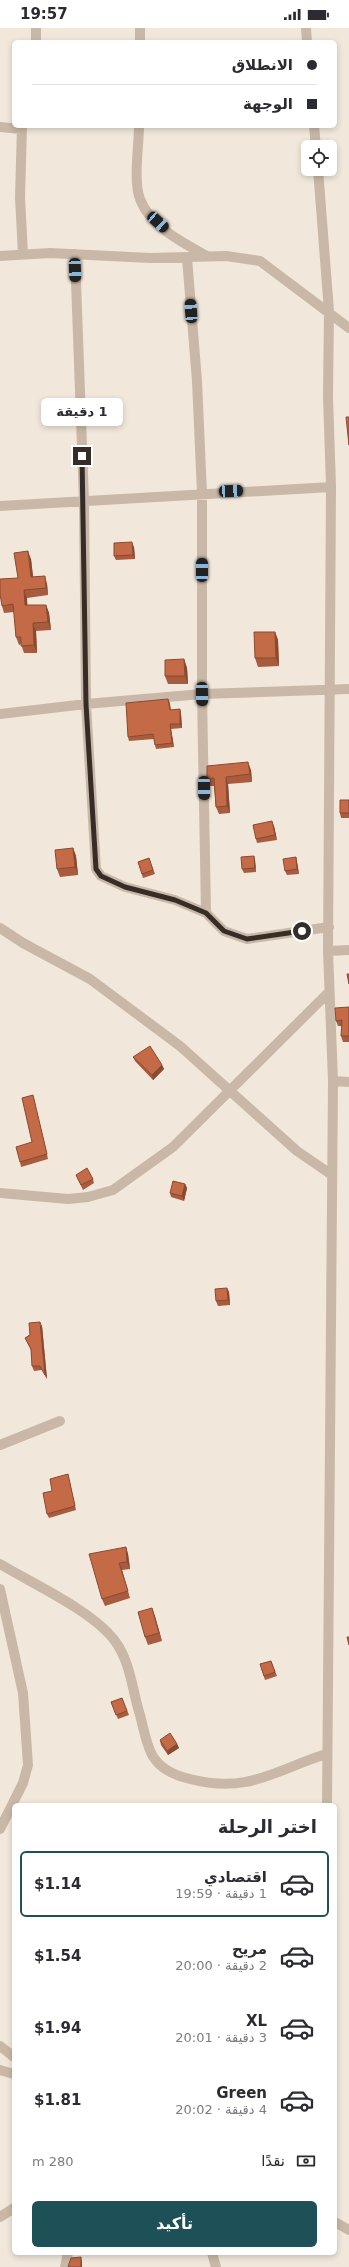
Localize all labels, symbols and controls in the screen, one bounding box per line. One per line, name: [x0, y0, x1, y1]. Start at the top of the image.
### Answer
text: 19:57: [20, 5, 68, 23]
text: الانطلاق: [232, 56, 293, 74]
text: الوجهة: [243, 95, 293, 113]
map controls: [301, 140, 337, 176]
button: locate: [301, 140, 337, 176]
car: [145, 210, 171, 234]
car: [69, 258, 81, 282]
car: [184, 299, 198, 323]
callout: 1 دقيقة: [41, 398, 123, 426]
text: 1 دقيقة: [56, 404, 108, 419]
route end: [73, 447, 91, 465]
car: [219, 484, 243, 498]
car: [196, 558, 208, 582]
car: [196, 682, 208, 706]
car: [198, 776, 210, 800]
route start: [293, 922, 311, 940]
text: اختر الرحلة: [218, 1816, 317, 1837]
icon: car: [279, 1866, 315, 1902]
text: اقتصادي: [204, 1868, 267, 1886]
text: $1.14: [34, 1875, 81, 1893]
text: 1 دقيقة · 19:59: [175, 1886, 267, 1901]
icon: car: [279, 1938, 315, 1974]
text: مريح: [232, 1940, 267, 1958]
text: $1.54: [34, 1947, 81, 1965]
text: 2 دقيقة · 20:00: [175, 1958, 267, 1973]
icon: car: [279, 2010, 315, 2046]
text: XL: [246, 2012, 267, 2030]
text: $1.94: [34, 2019, 81, 2037]
text: 3 دقيقة · 20:01: [175, 2030, 267, 2045]
icon: car: [279, 2082, 315, 2118]
text: Green: [216, 2084, 267, 2102]
text: $1.81: [34, 2091, 81, 2109]
text: 4 دقيقة · 20:02: [175, 2102, 267, 2117]
icon: cash: [295, 2150, 317, 2172]
text: نقدًا: [261, 2152, 285, 2170]
text: 280 m: [32, 2154, 74, 2169]
button: تأكيد: [32, 2201, 317, 2247]

